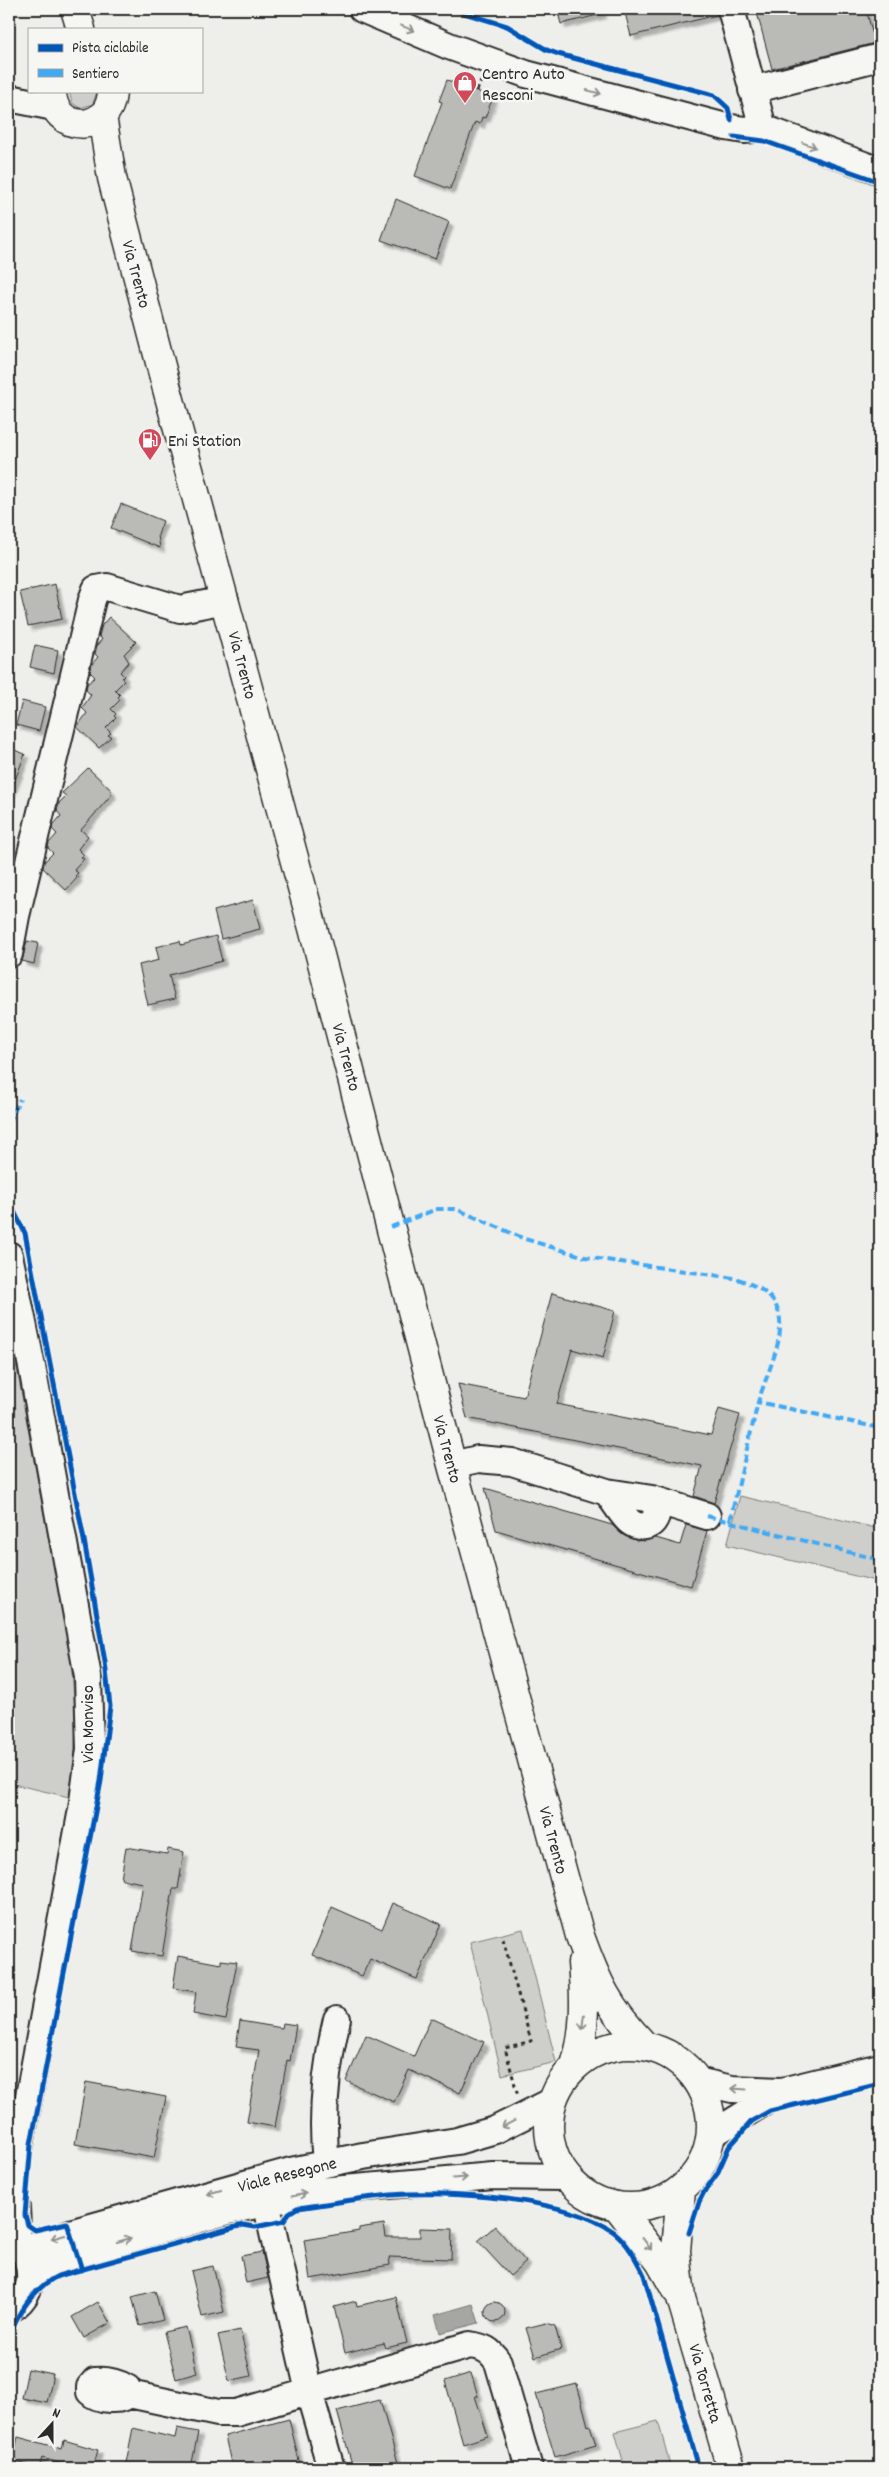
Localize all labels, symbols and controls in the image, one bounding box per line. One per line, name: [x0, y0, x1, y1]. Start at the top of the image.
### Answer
one-way arrow: [399, 24, 414, 34]
legend: [28, 28, 202, 92]
text: Pista ciclabile: [72, 38, 149, 60]
place label: Centro Auto Resconi: [482, 63, 565, 109]
text: Sentiero: [72, 64, 120, 86]
shop icon: Centro Auto Resconi: [452, 70, 478, 104]
one-way arrow: [585, 88, 601, 98]
one-way arrow: [801, 141, 816, 150]
street label: Via Trento: [114, 238, 156, 311]
fuel station icon: Eni Station: [137, 427, 163, 461]
place label: Eni Station: [168, 430, 241, 455]
street label: Via Trento: [220, 629, 262, 702]
street label: Via Trento: [324, 1021, 366, 1094]
street label: Via Trento: [425, 1413, 467, 1486]
street label: Via Monviso: [77, 1685, 102, 1763]
street label: Via Trento: [531, 1804, 573, 1877]
one-way arrow: [578, 2014, 588, 2030]
one-way arrow: [732, 2085, 748, 2094]
one-way arrow: [501, 2120, 516, 2129]
street label: Viale Resegone: [236, 2152, 340, 2201]
one-way arrow: [452, 2173, 468, 2182]
one-way arrow: [206, 2188, 222, 2198]
one-way arrow: [290, 2190, 306, 2200]
one-way arrow: [50, 2233, 66, 2243]
one-way arrow: [116, 2235, 132, 2245]
one-way arrow: [642, 2237, 652, 2251]
street label: Via Torretta: [680, 2341, 727, 2427]
north arrow: [28, 2400, 78, 2450]
text: N: [49, 2403, 63, 2424]

